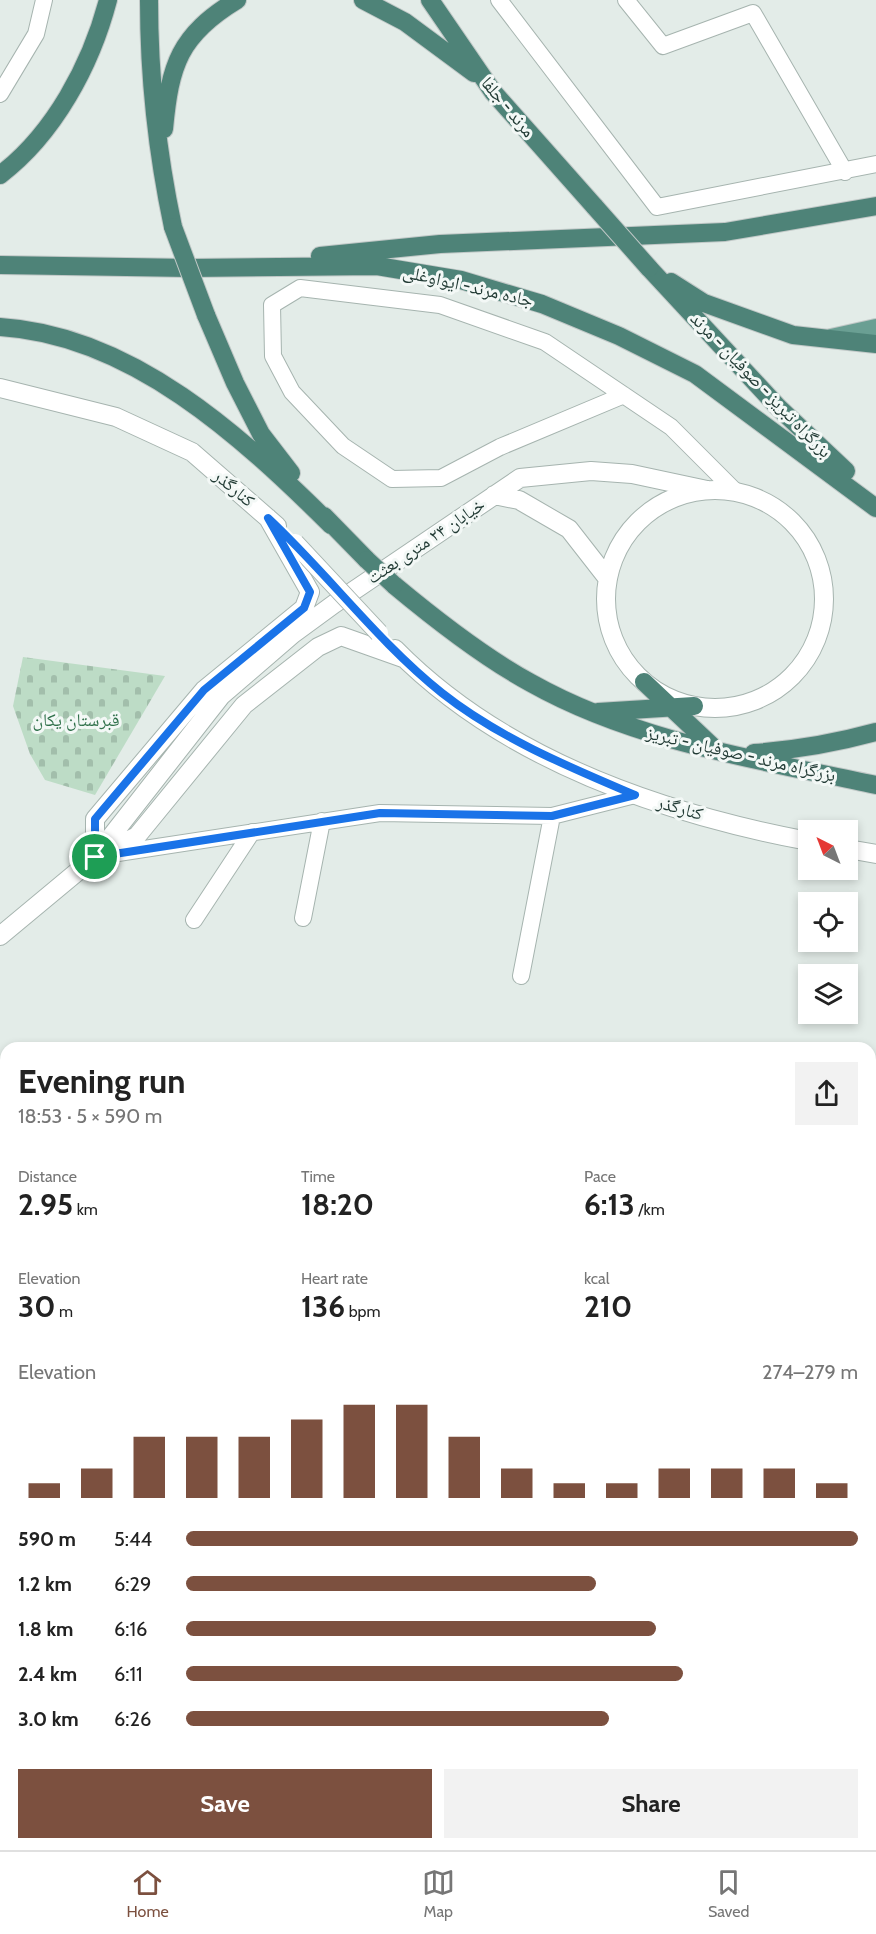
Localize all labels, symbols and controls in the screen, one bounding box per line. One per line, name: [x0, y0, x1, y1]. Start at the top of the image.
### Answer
street label: مرند - جلفا: [476, 72, 540, 142]
street label: جاده مرند- ایواوغلی: [401, 260, 535, 312]
street label: بزرگراه تبریز - صوفیان - مرند: [686, 308, 836, 462]
street label: کنارگذر: [208, 464, 260, 512]
street label: خیابان ۲۴ متری بعثت: [363, 493, 489, 589]
park label: قبرستان یکان: [32, 709, 120, 731]
street label: بزرگراه مرند - صوفیان - تبریز: [643, 721, 838, 787]
street label: کنارگذر: [653, 791, 706, 825]
north arrow: [798, 820, 858, 880]
map controls: [798, 820, 858, 1024]
pin: [69, 831, 120, 882]
icon: arrive: [78, 840, 111, 873]
button: locate: [798, 892, 858, 952]
button: layers: [798, 964, 858, 1024]
text: Evening run: [18, 1061, 185, 1101]
button: share: [795, 1062, 858, 1125]
text: 18:53 · 5 × 590 m: [18, 1104, 162, 1128]
text: Distance: [18, 1167, 77, 1186]
text: Time: [301, 1167, 335, 1186]
text: Pace: [584, 1167, 616, 1186]
text: 2.95: [18, 1186, 73, 1223]
text: 18:20: [301, 1186, 374, 1223]
text: 6:13: [584, 1186, 635, 1223]
text: km: [73, 1200, 98, 1219]
text: /km: [635, 1200, 665, 1219]
text: Elevation: [18, 1269, 81, 1288]
text: Heart rate: [301, 1269, 368, 1288]
text: kcal: [584, 1269, 610, 1288]
text: 30: [18, 1288, 55, 1325]
text: 136: [301, 1288, 345, 1325]
text: 210: [584, 1288, 632, 1325]
text: m: [55, 1302, 73, 1321]
text: bpm: [345, 1302, 381, 1321]
text: Elevation: [18, 1360, 96, 1384]
text: 274–279 m: [762, 1360, 858, 1384]
text: 590 m: [18, 1527, 76, 1551]
text: 5:44: [114, 1527, 152, 1551]
text: 1.2 km: [18, 1572, 72, 1596]
text: 6:29: [114, 1572, 151, 1596]
text: 1.8 km: [18, 1617, 73, 1641]
text: 6:16: [114, 1617, 147, 1641]
text: 2.4 km: [18, 1662, 77, 1686]
text: 6:11: [114, 1662, 143, 1686]
text: 3.0 km: [18, 1707, 79, 1731]
text: 6:26: [114, 1707, 151, 1731]
button: Save: [18, 1769, 432, 1838]
button: Share: [444, 1769, 858, 1838]
tab: Home: [127, 1866, 169, 1921]
tab: Map: [422, 1866, 455, 1921]
tab: Saved: [708, 1866, 749, 1921]

